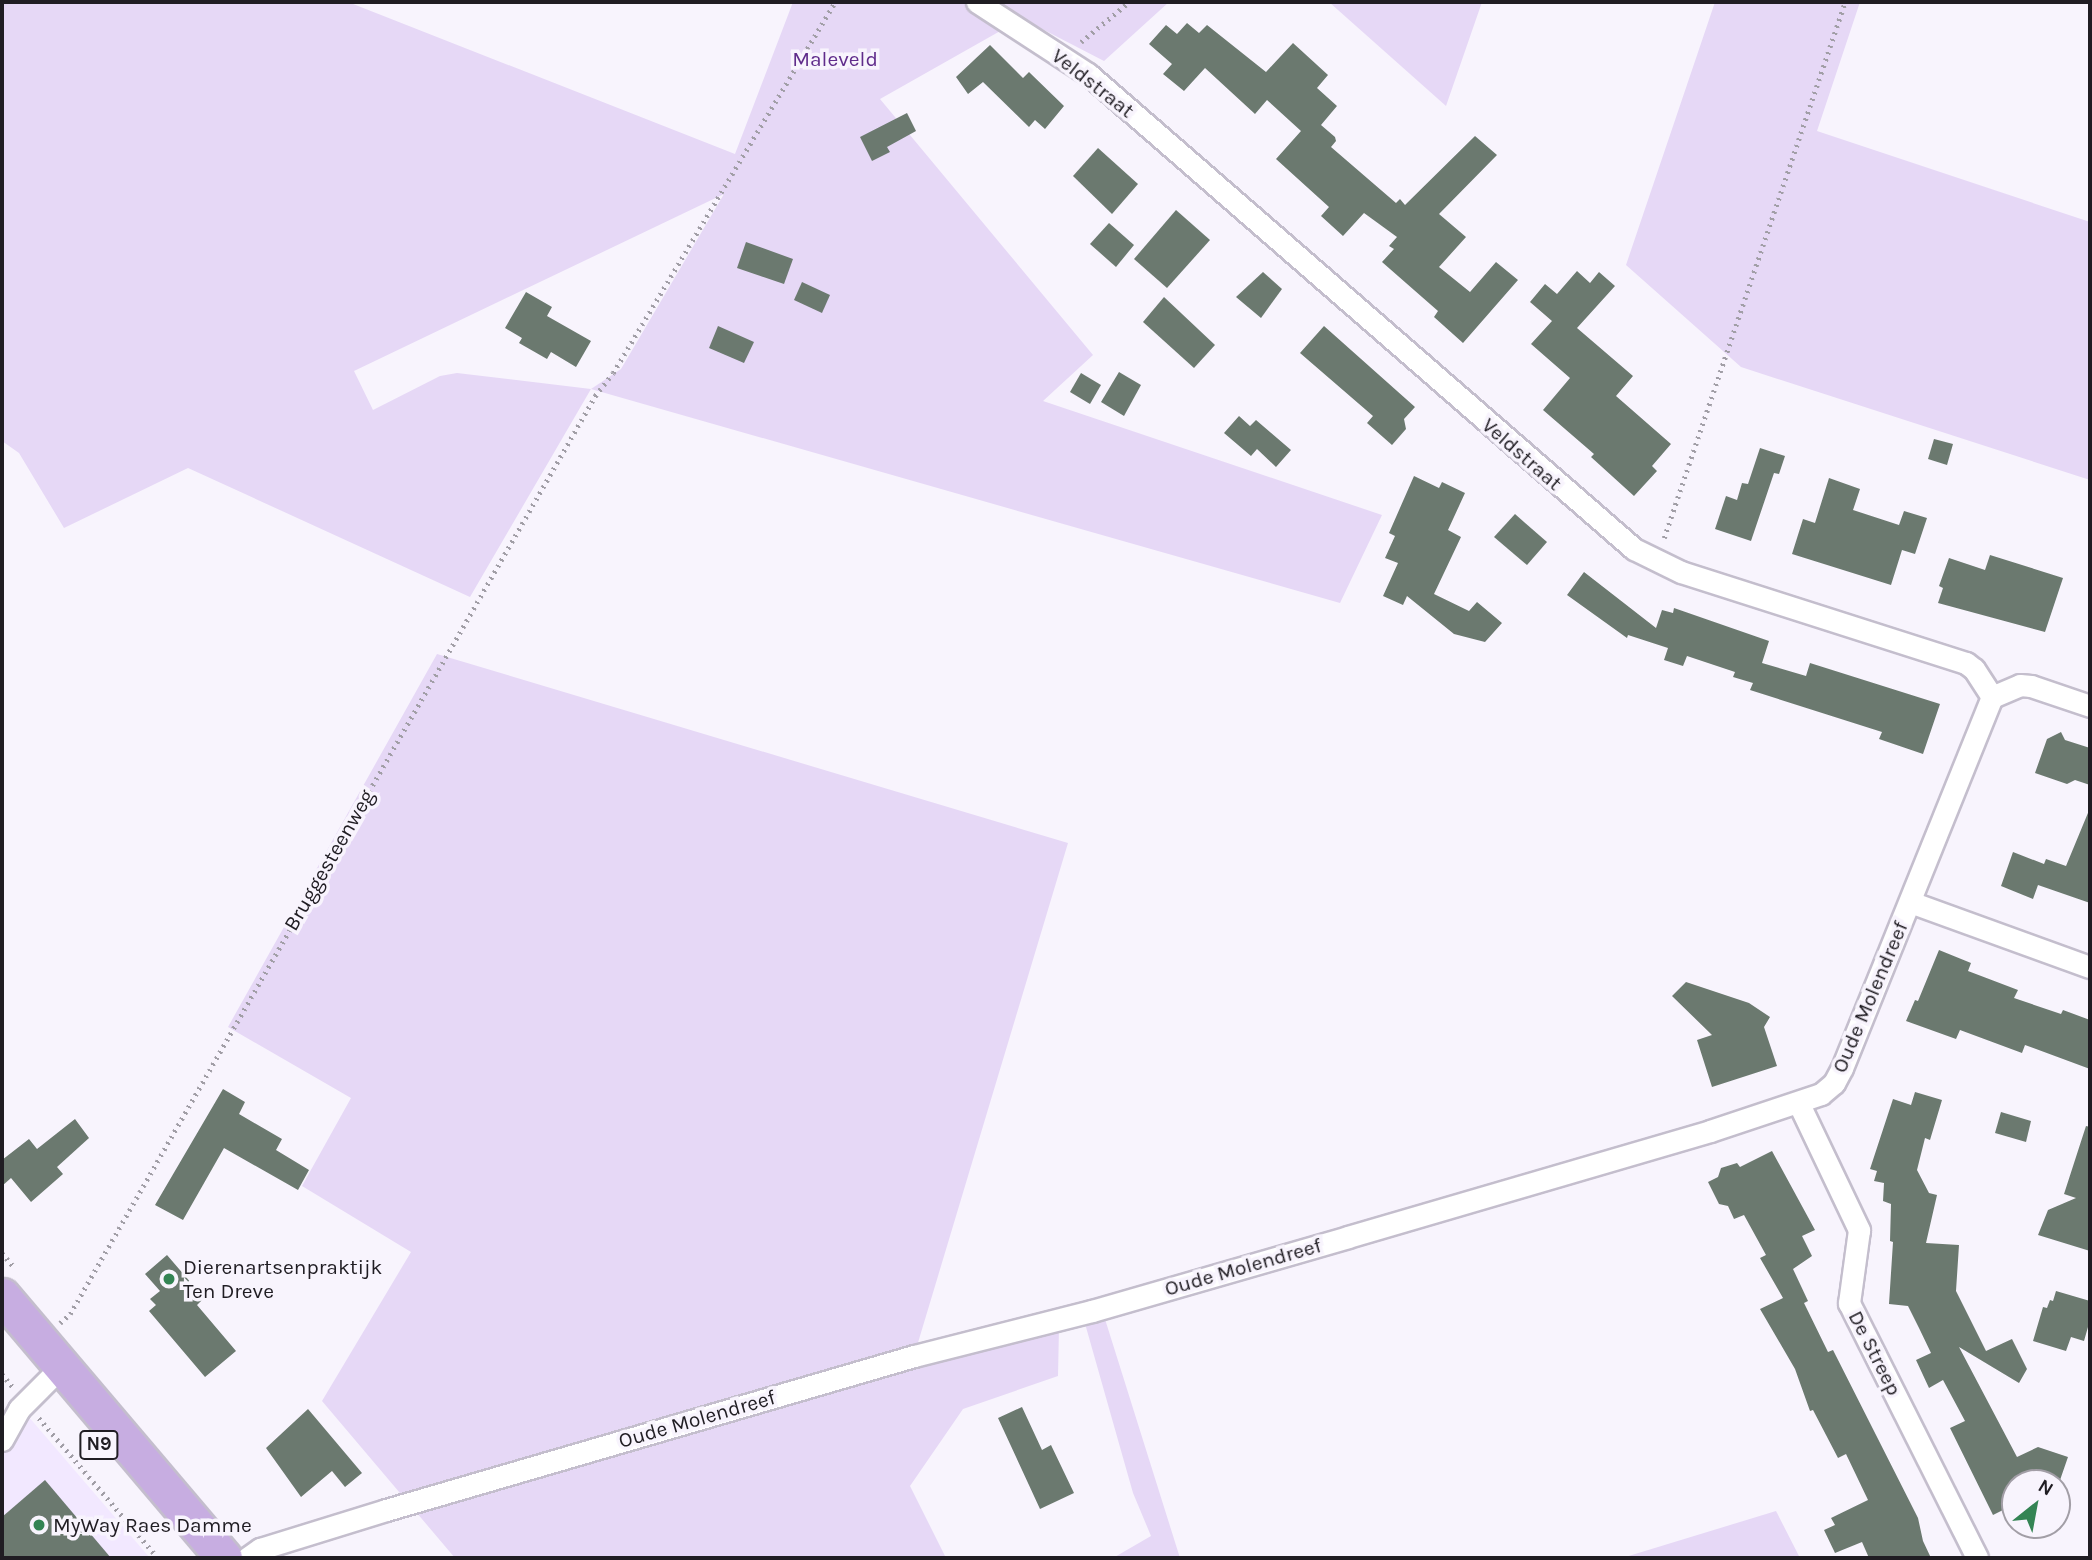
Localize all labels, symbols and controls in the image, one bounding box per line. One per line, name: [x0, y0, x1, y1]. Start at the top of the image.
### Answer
street label: Veldstraat: [1047, 43, 1139, 123]
park label: Maleveld: [792, 46, 878, 72]
street label: Veldstraat: [1477, 412, 1567, 496]
street label: Bruggesteenweg: [278, 785, 380, 935]
street label: Oude Molendreef: [1827, 918, 1913, 1076]
street label: Oude Molendreef: [1162, 1233, 1324, 1301]
place label: Dierenartsenpraktijk Ten Dreve: [183, 1254, 382, 1304]
marker: Dierenartsenpraktijk Ten Dreve: [161, 1271, 177, 1287]
street label: De Streep: [1843, 1306, 1907, 1400]
street label: Oude Molendreef: [616, 1385, 778, 1453]
road number: N9: [78, 1429, 120, 1460]
north arrow: [2001, 1469, 2071, 1539]
text: N: [2034, 1475, 2057, 1501]
place label: MyWay Raes Damme: [53, 1512, 252, 1538]
marker: MyWay Raes Damme: [31, 1517, 47, 1533]

